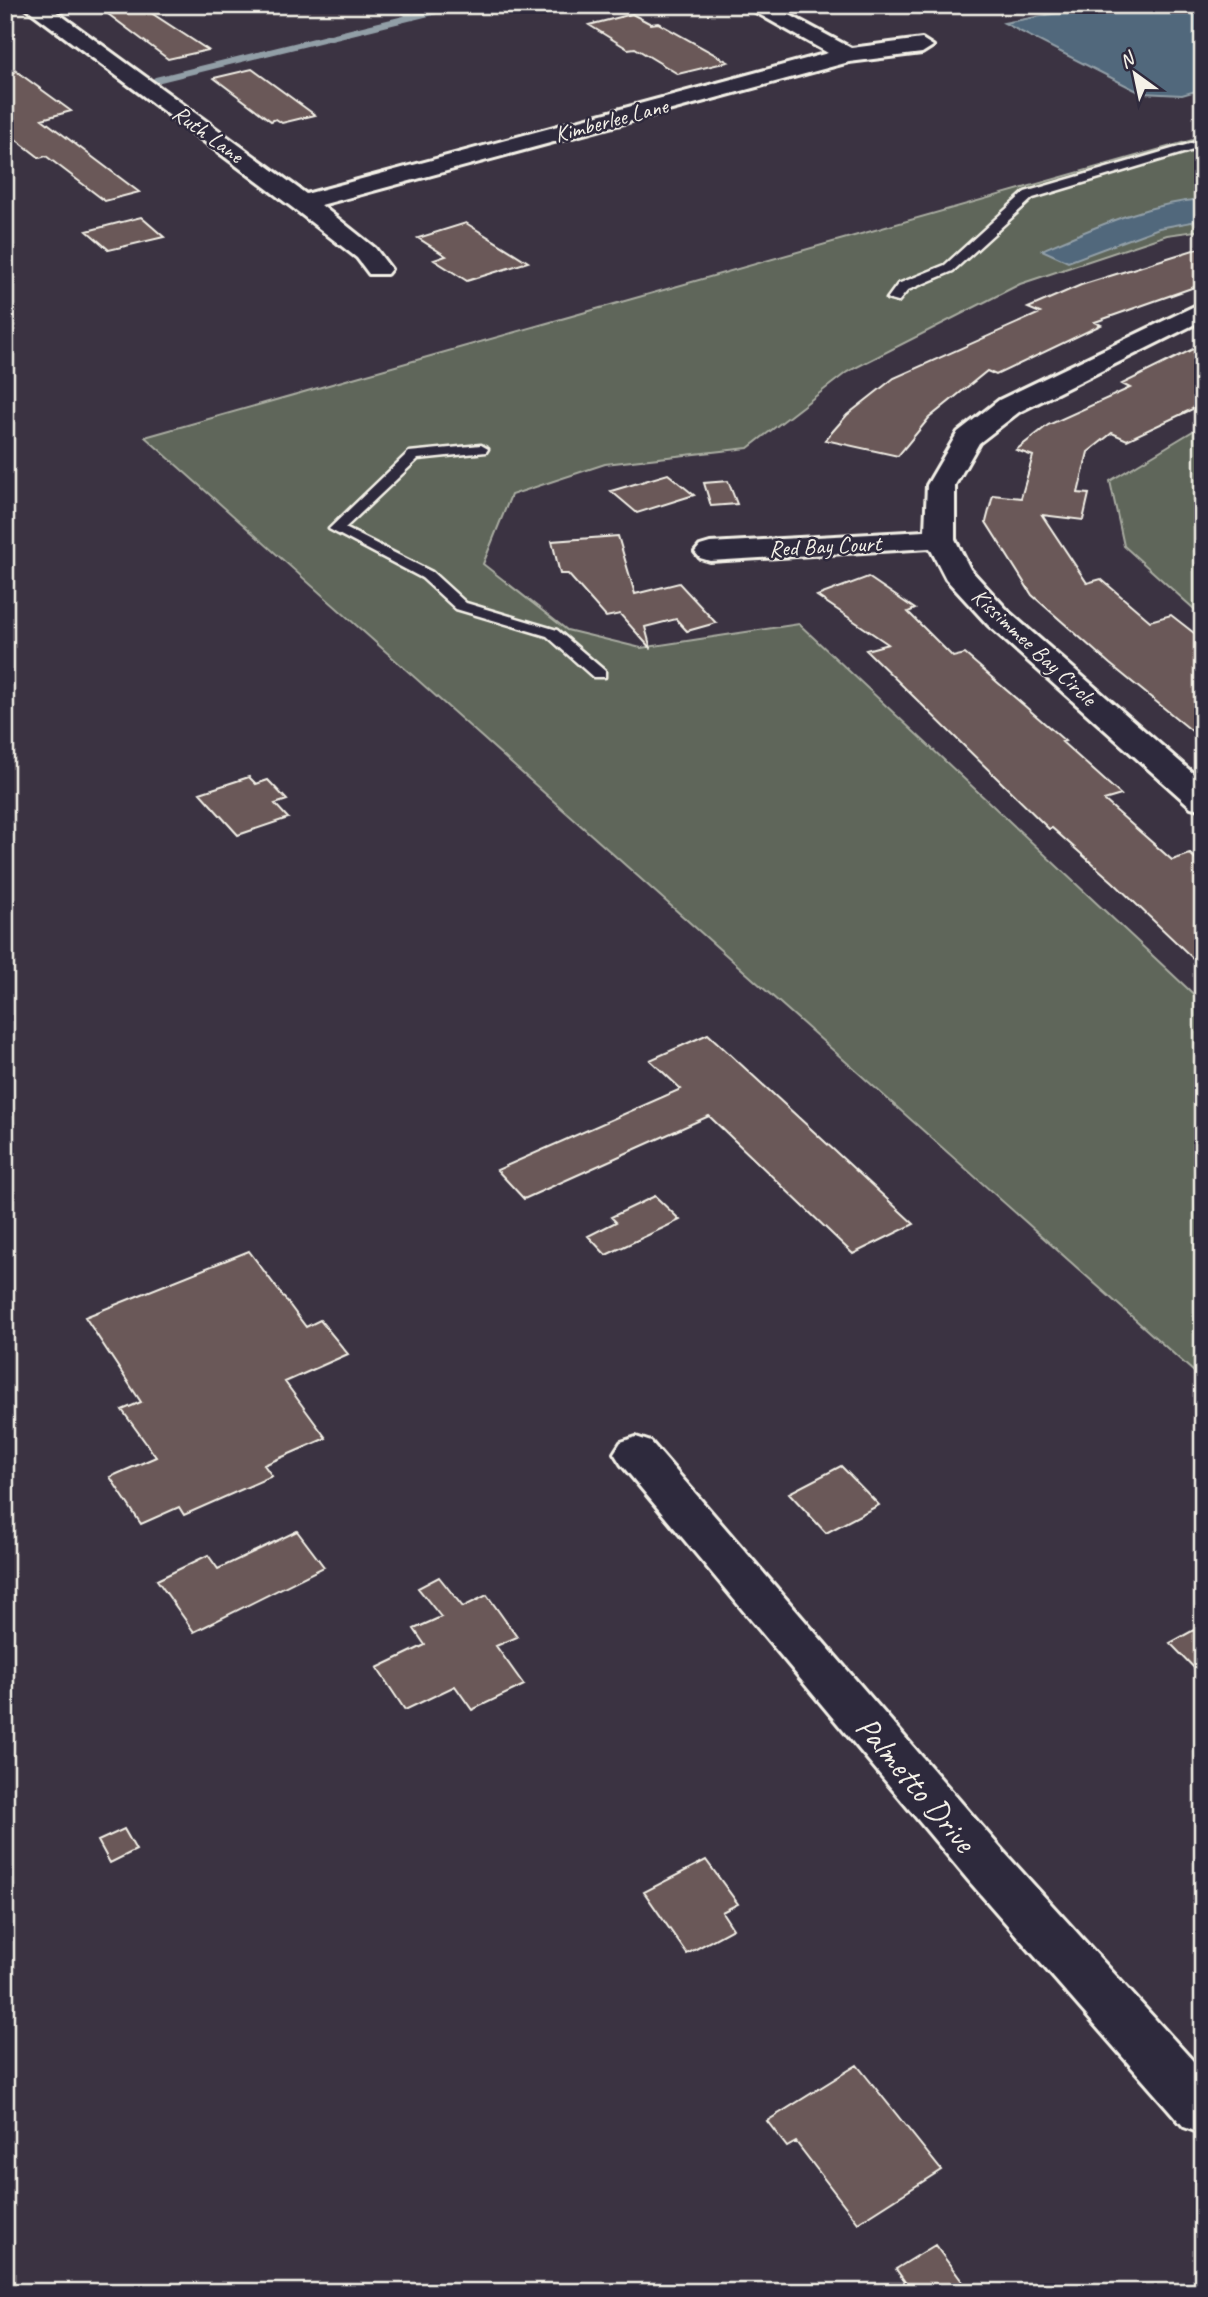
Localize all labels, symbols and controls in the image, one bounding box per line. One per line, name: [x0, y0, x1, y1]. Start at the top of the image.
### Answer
north arrow: [1100, 38, 1170, 108]
text: N: [1115, 46, 1140, 74]
street label: Kimberlee Lane: [551, 91, 672, 149]
street label: Ruth Lane: [167, 99, 250, 170]
street label: Red Bay Court: [768, 528, 884, 563]
street label: Kissimmee Bay Circle: [966, 582, 1104, 713]
street label: Palmetto Drive: [847, 1707, 987, 1863]

